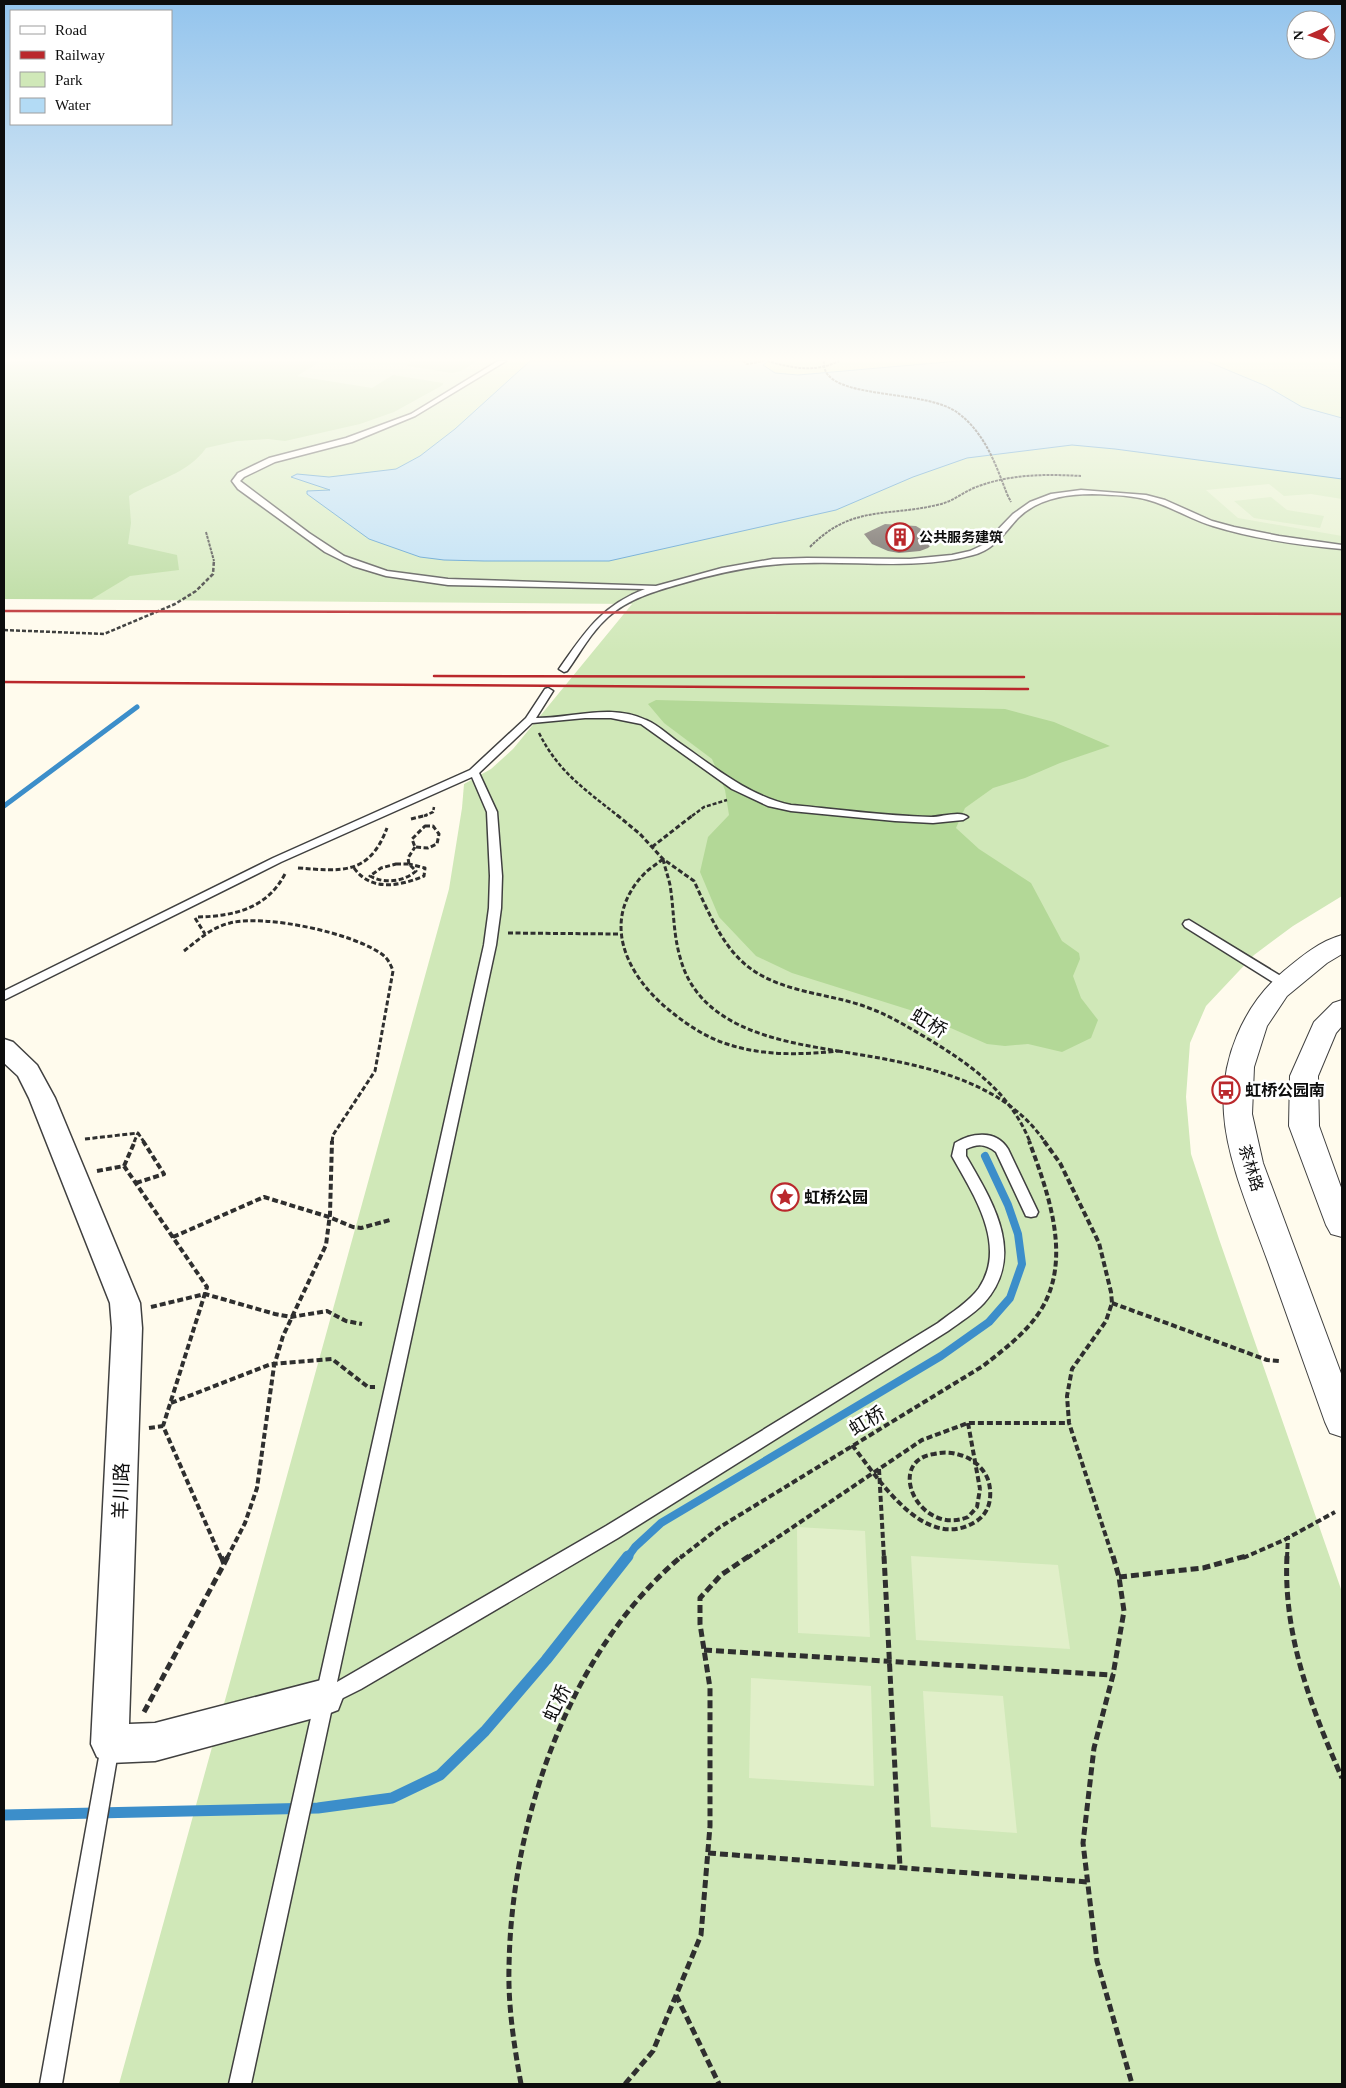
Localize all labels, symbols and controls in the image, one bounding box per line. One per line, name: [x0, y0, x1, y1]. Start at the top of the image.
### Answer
legend: [10, 10, 172, 125]
north arrow: [1286, 10, 1336, 60]
text: Road: [55, 22, 87, 38]
text: N: [1291, 30, 1306, 41]
text: Railway: [55, 47, 105, 63]
text: Park: [55, 72, 83, 88]
text: Water: [55, 97, 90, 113]
building icon: 公共服务建筑: [885, 522, 915, 552]
place label: 公共服务建筑: [919, 530, 1003, 545]
street label: 虹桥: [907, 1004, 951, 1042]
bus stop icon: 虹桥公园南: [1211, 1075, 1241, 1105]
place label: 虹桥公园南: [1245, 1082, 1325, 1099]
street label: 茶林路: [1236, 1143, 1266, 1193]
place icon: 虹桥公园: [770, 1182, 800, 1212]
place label: 虹桥公园: [804, 1189, 868, 1206]
street label: 虹桥: [845, 1402, 889, 1440]
street label: 羊川路: [110, 1462, 132, 1520]
street label: 虹桥: [539, 1681, 575, 1725]

